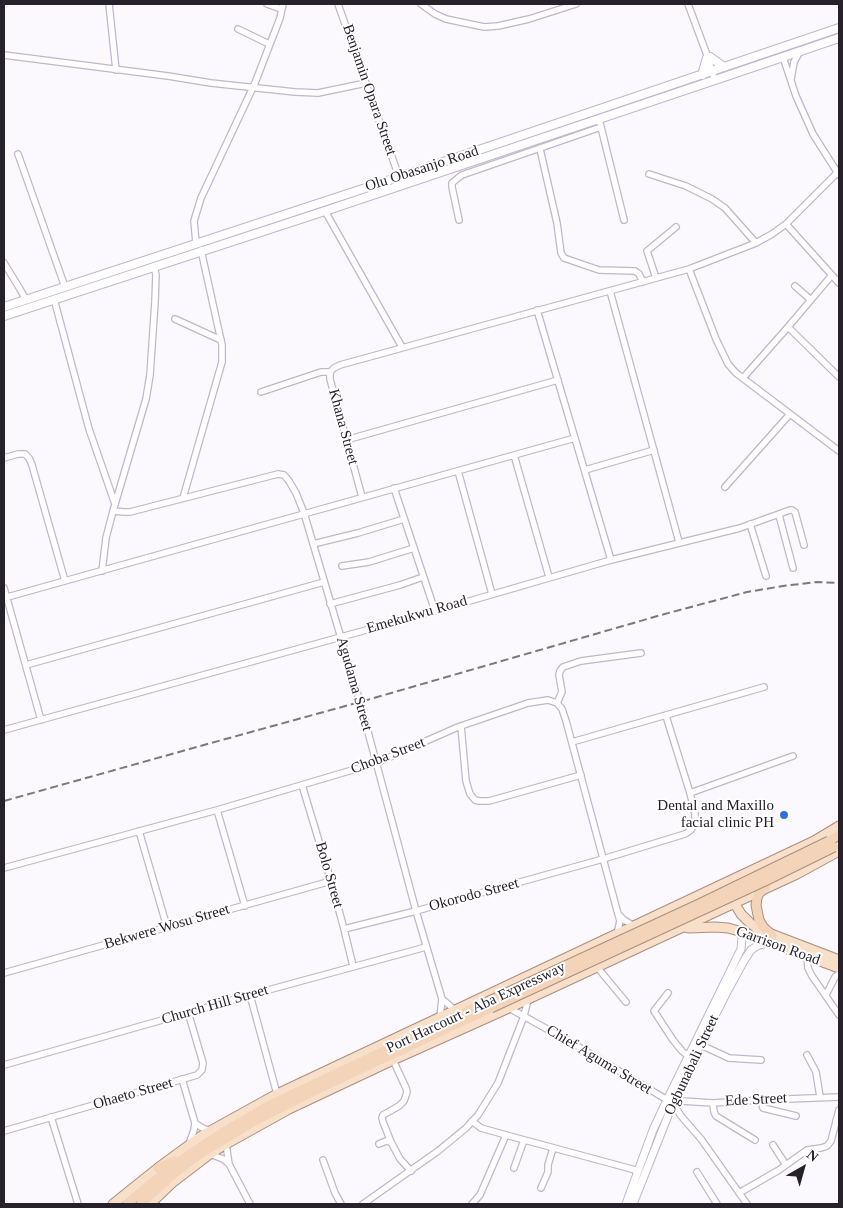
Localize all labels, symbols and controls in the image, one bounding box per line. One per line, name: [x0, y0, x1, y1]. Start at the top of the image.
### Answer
street label: Benjamin Opara Street: [338, 22, 400, 158]
street label: Olu Obasanjo Road: [363, 142, 481, 196]
street label: Khana Street: [324, 387, 362, 467]
street label: Emekukwu Road: [365, 592, 469, 638]
street label: Agudama Street: [332, 635, 376, 733]
street label: Choba Street: [348, 734, 428, 778]
place label: Dental and Maxillo facial clinic PH: [657, 797, 774, 832]
marker: Dental and Maxillo facial clinic PH: [778, 809, 790, 821]
street label: Bolo Street: [311, 840, 347, 910]
street label: Okorodo Street: [427, 874, 521, 916]
street label: Bekwere Wosu Street: [102, 900, 232, 954]
street label: Garrison Road: [734, 923, 822, 969]
street label: Port Harcourt - Aba Expressway: [383, 958, 569, 1058]
street label: Church Hill Street: [160, 981, 270, 1029]
street label: Ogbunabali Street: [661, 1012, 723, 1118]
street label: Chief Aguma Street: [543, 1021, 655, 1099]
street label: Ohaeto Street: [91, 1074, 175, 1114]
street label: Ede Street: [725, 1089, 787, 1111]
north arrow: [778, 1143, 828, 1193]
text: N: [804, 1147, 821, 1165]

